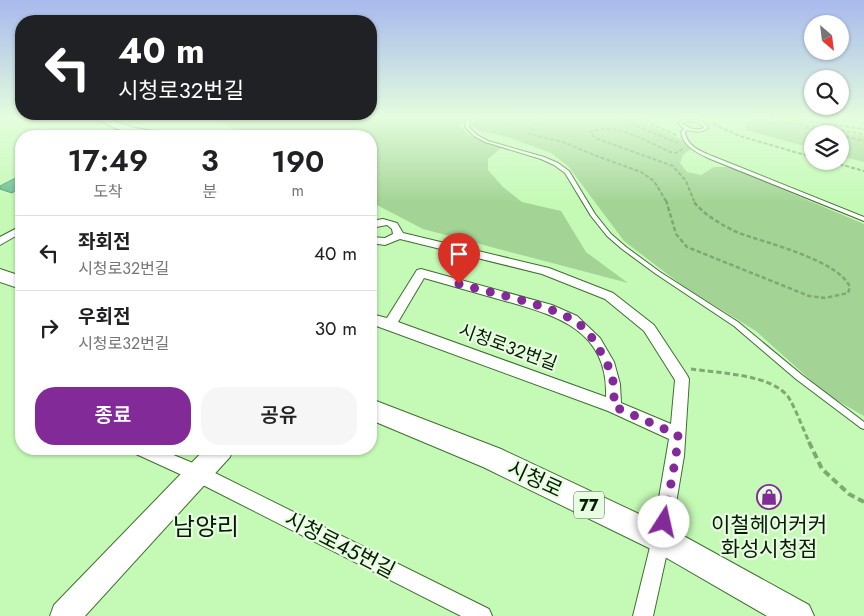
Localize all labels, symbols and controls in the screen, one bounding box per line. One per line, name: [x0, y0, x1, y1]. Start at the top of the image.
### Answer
north arrow: [804, 15, 849, 60]
map controls: [804, 15, 849, 170]
text: 40 m: [118, 26, 205, 76]
icon: left: [35, 35, 100, 100]
button: search: [804, 70, 849, 115]
text: 시청로32번길: [118, 74, 244, 106]
button: layers: [804, 125, 849, 170]
text: 17:49: [68, 139, 148, 182]
text: 3: [201, 139, 219, 182]
text: 190: [271, 140, 324, 183]
text: m: [292, 179, 304, 202]
text: 도착: [93, 180, 123, 203]
text: 분: [202, 180, 217, 203]
text: 좌회전: [78, 228, 130, 255]
pin: [438, 233, 480, 284]
icon: left: [35, 239, 63, 267]
text: 40 m: [314, 240, 357, 267]
icon: arrive: [445, 240, 473, 268]
text: 시청로32번길: [78, 257, 169, 280]
text: 우회전: [78, 303, 130, 330]
icon: right: [35, 314, 63, 342]
text: 30 m: [315, 315, 357, 342]
street label: 시청로32번길: [455, 317, 561, 377]
text: 시청로32번길: [78, 332, 169, 355]
button: 종료: [35, 387, 191, 445]
button: 공유: [201, 387, 357, 445]
street label: 시청로: [502, 453, 568, 505]
shop icon: 이철헤어커커 화성시청점: [756, 484, 782, 510]
road number: 77: [574, 492, 604, 518]
position arrow: [637, 495, 689, 547]
street label: 시청로45번길: [279, 504, 401, 586]
district label: 남양리: [173, 509, 239, 544]
place label: 이철헤어커커 화성시청점: [711, 510, 827, 564]

